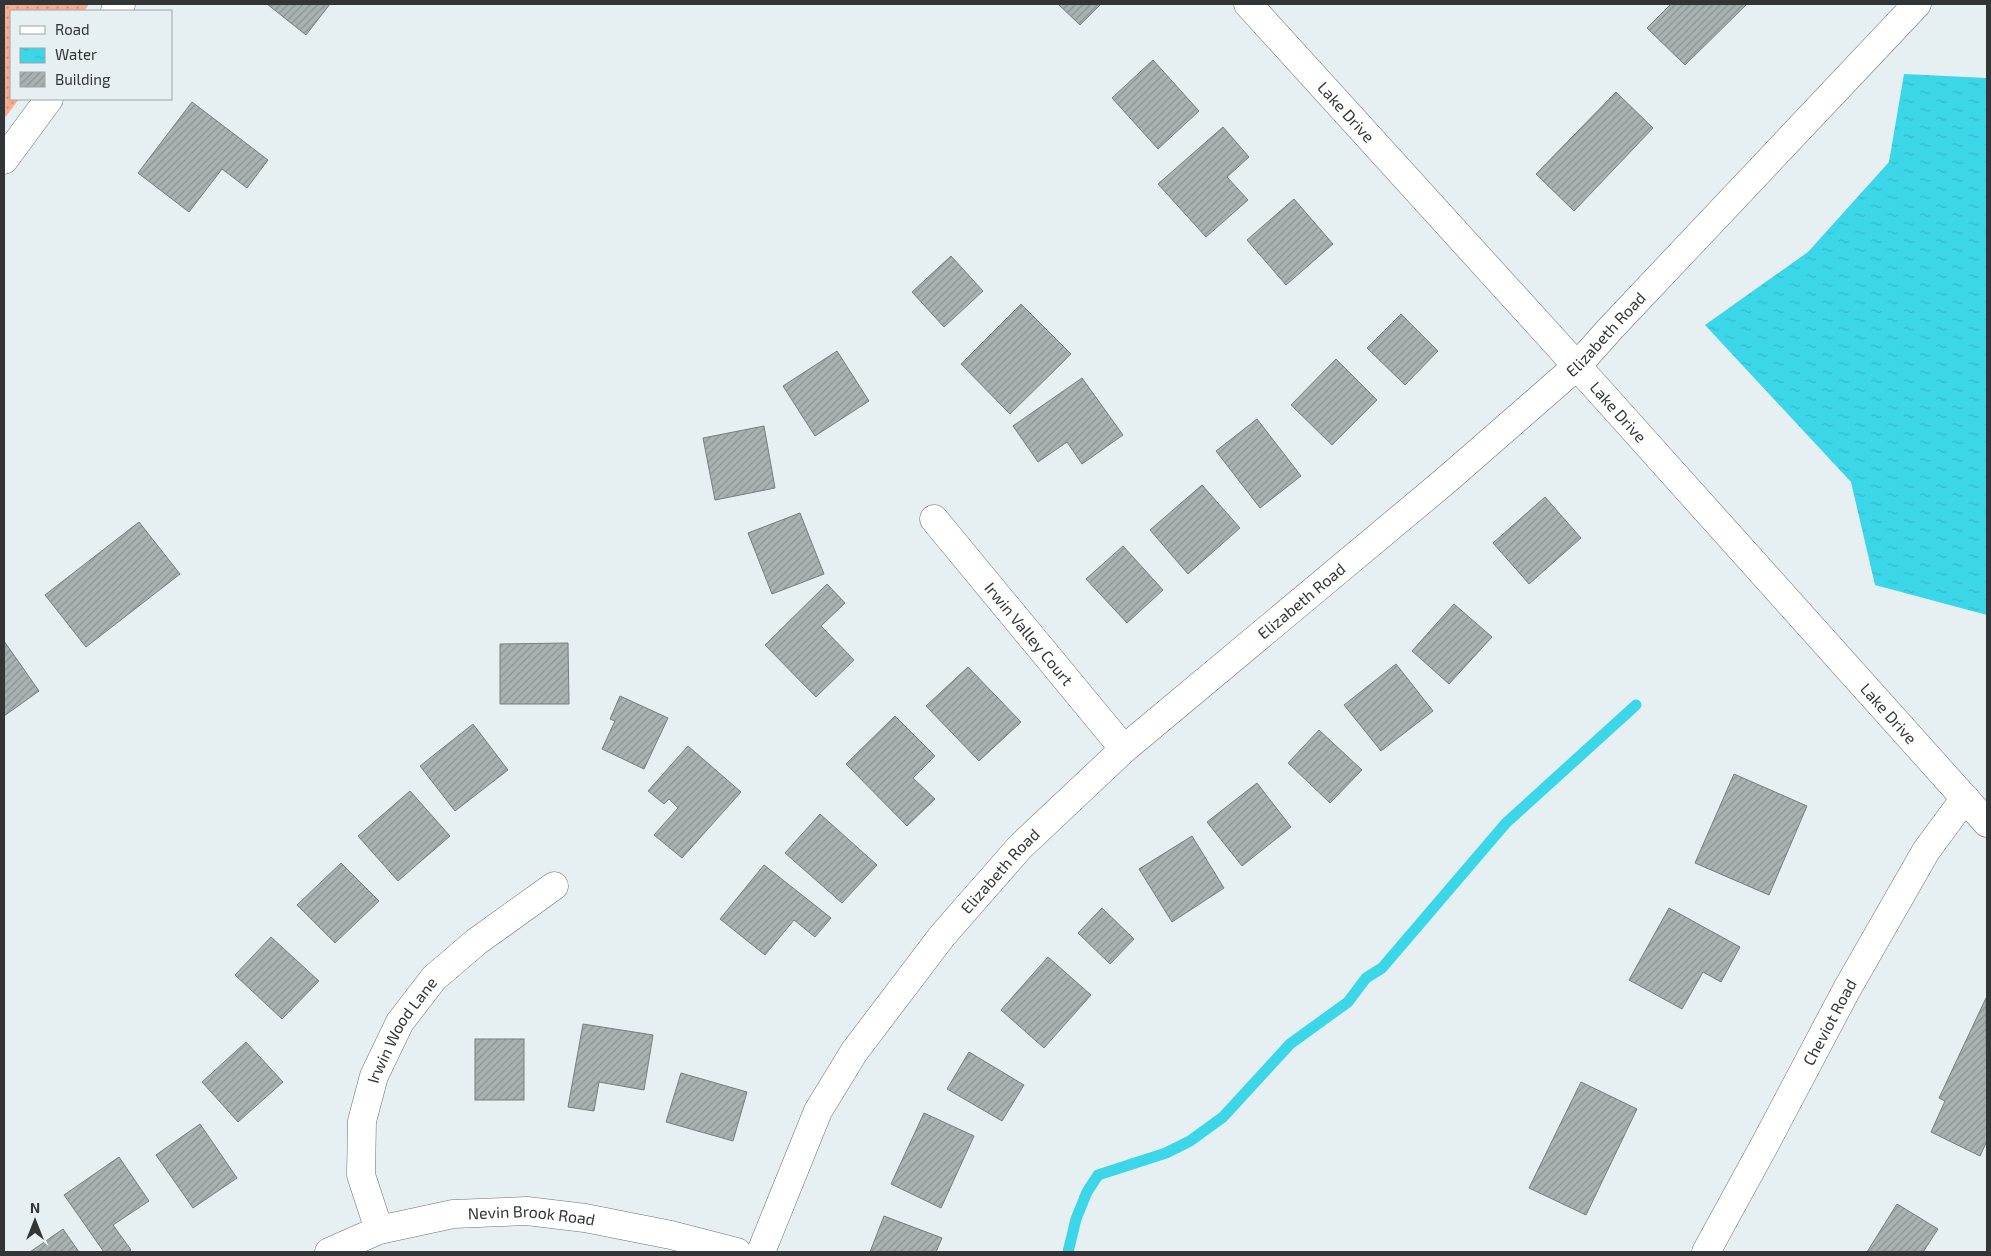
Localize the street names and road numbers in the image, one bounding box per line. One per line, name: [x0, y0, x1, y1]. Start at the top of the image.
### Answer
street label: Lake Drive: [1314, 78, 1379, 146]
street label: Elizabeth Road: [1562, 288, 1649, 380]
street label: Lake Drive: [1587, 377, 1651, 446]
street label: Elizabeth Road: [1253, 559, 1349, 643]
street label: Irwin Valley Court: [981, 578, 1077, 689]
street label: Lake Drive: [1857, 679, 1921, 747]
street label: Elizabeth Road: [956, 824, 1043, 917]
street label: Irwin Wood Lane: [363, 973, 440, 1085]
street label: Cheviot Road: [1798, 975, 1860, 1068]
street label: Nevin Brook Road: [467, 1201, 597, 1229]

